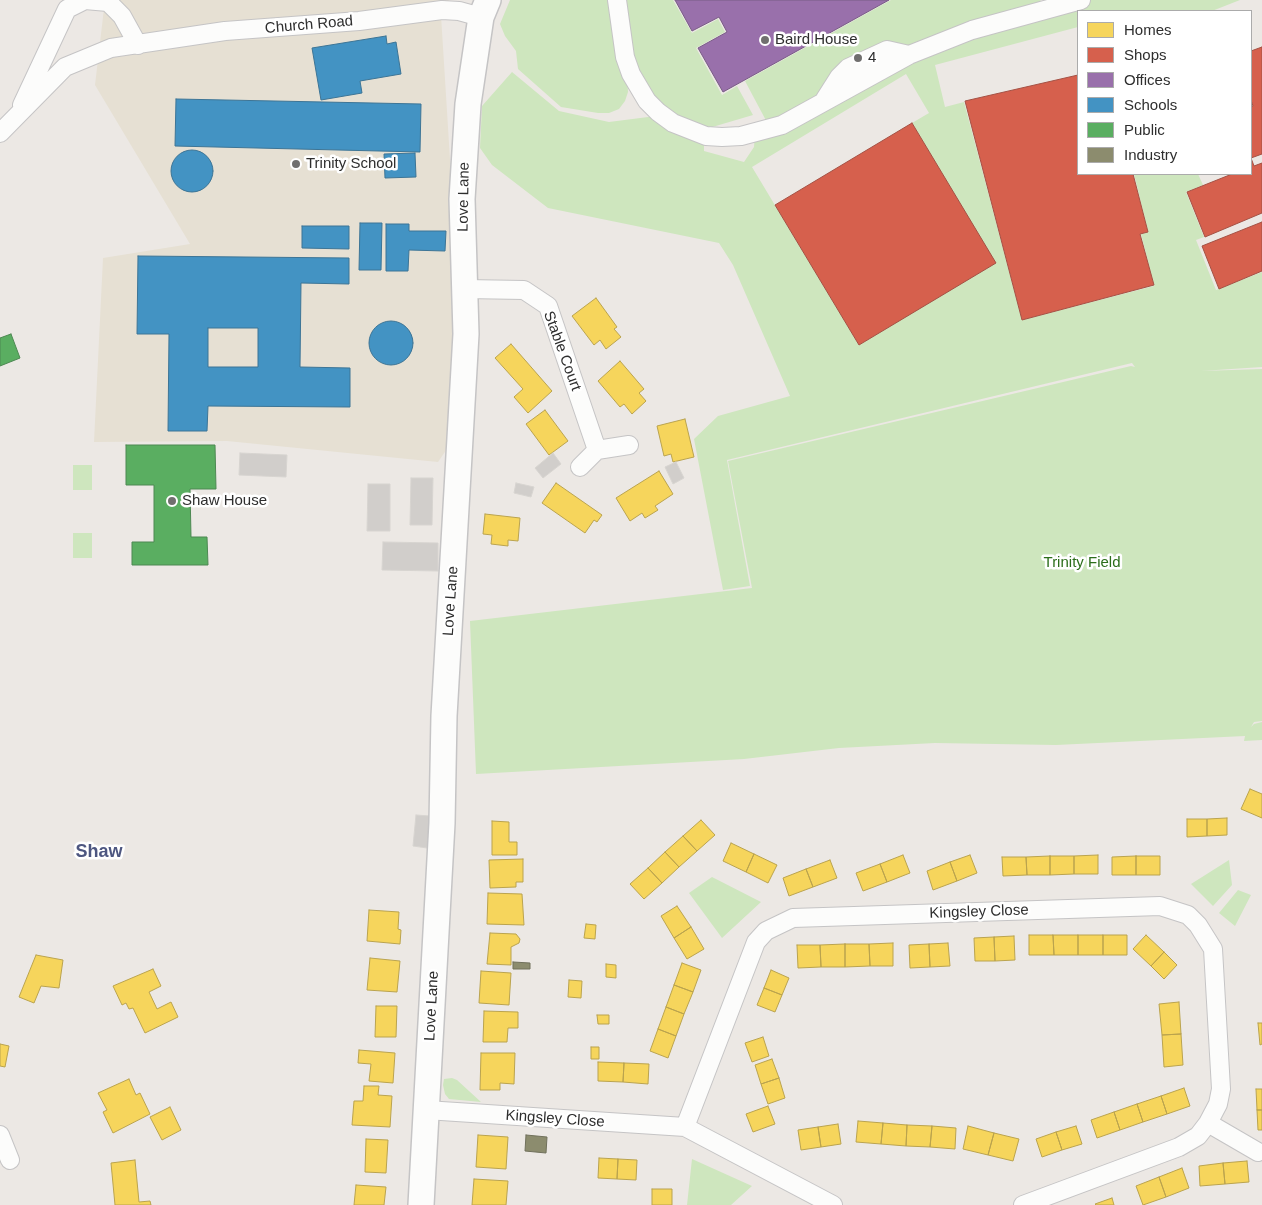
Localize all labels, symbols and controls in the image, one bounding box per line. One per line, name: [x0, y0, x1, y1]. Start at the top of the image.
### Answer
legend: [1077, 10, 1252, 175]
street label: Church Road: [264, 12, 354, 38]
text: Homes: [1124, 21, 1172, 38]
place label: Baird House: [775, 31, 858, 49]
marker: Baird House: [759, 34, 771, 46]
text: Shops: [1124, 46, 1167, 63]
place label: 4: [868, 49, 876, 67]
marker: 4: [852, 52, 864, 64]
text: Offices: [1124, 71, 1170, 88]
text: Schools: [1124, 96, 1177, 113]
text: Public: [1124, 121, 1165, 138]
text: Industry: [1124, 146, 1177, 163]
place label: Trinity School: [306, 155, 396, 173]
marker: Trinity School: [290, 158, 302, 170]
street label: Love Lane: [454, 162, 474, 232]
street label: Stable Court: [539, 309, 585, 393]
place label: Shaw House: [182, 492, 267, 510]
marker: Shaw House: [166, 495, 178, 507]
park label: Trinity Field: [1044, 554, 1120, 572]
street label: Love Lane: [440, 565, 462, 637]
district label: Shaw: [75, 841, 123, 863]
street label: Kingsley Close: [929, 901, 1029, 923]
street label: Love Lane: [421, 971, 443, 1041]
street label: Kingsley Close: [505, 1107, 605, 1131]

